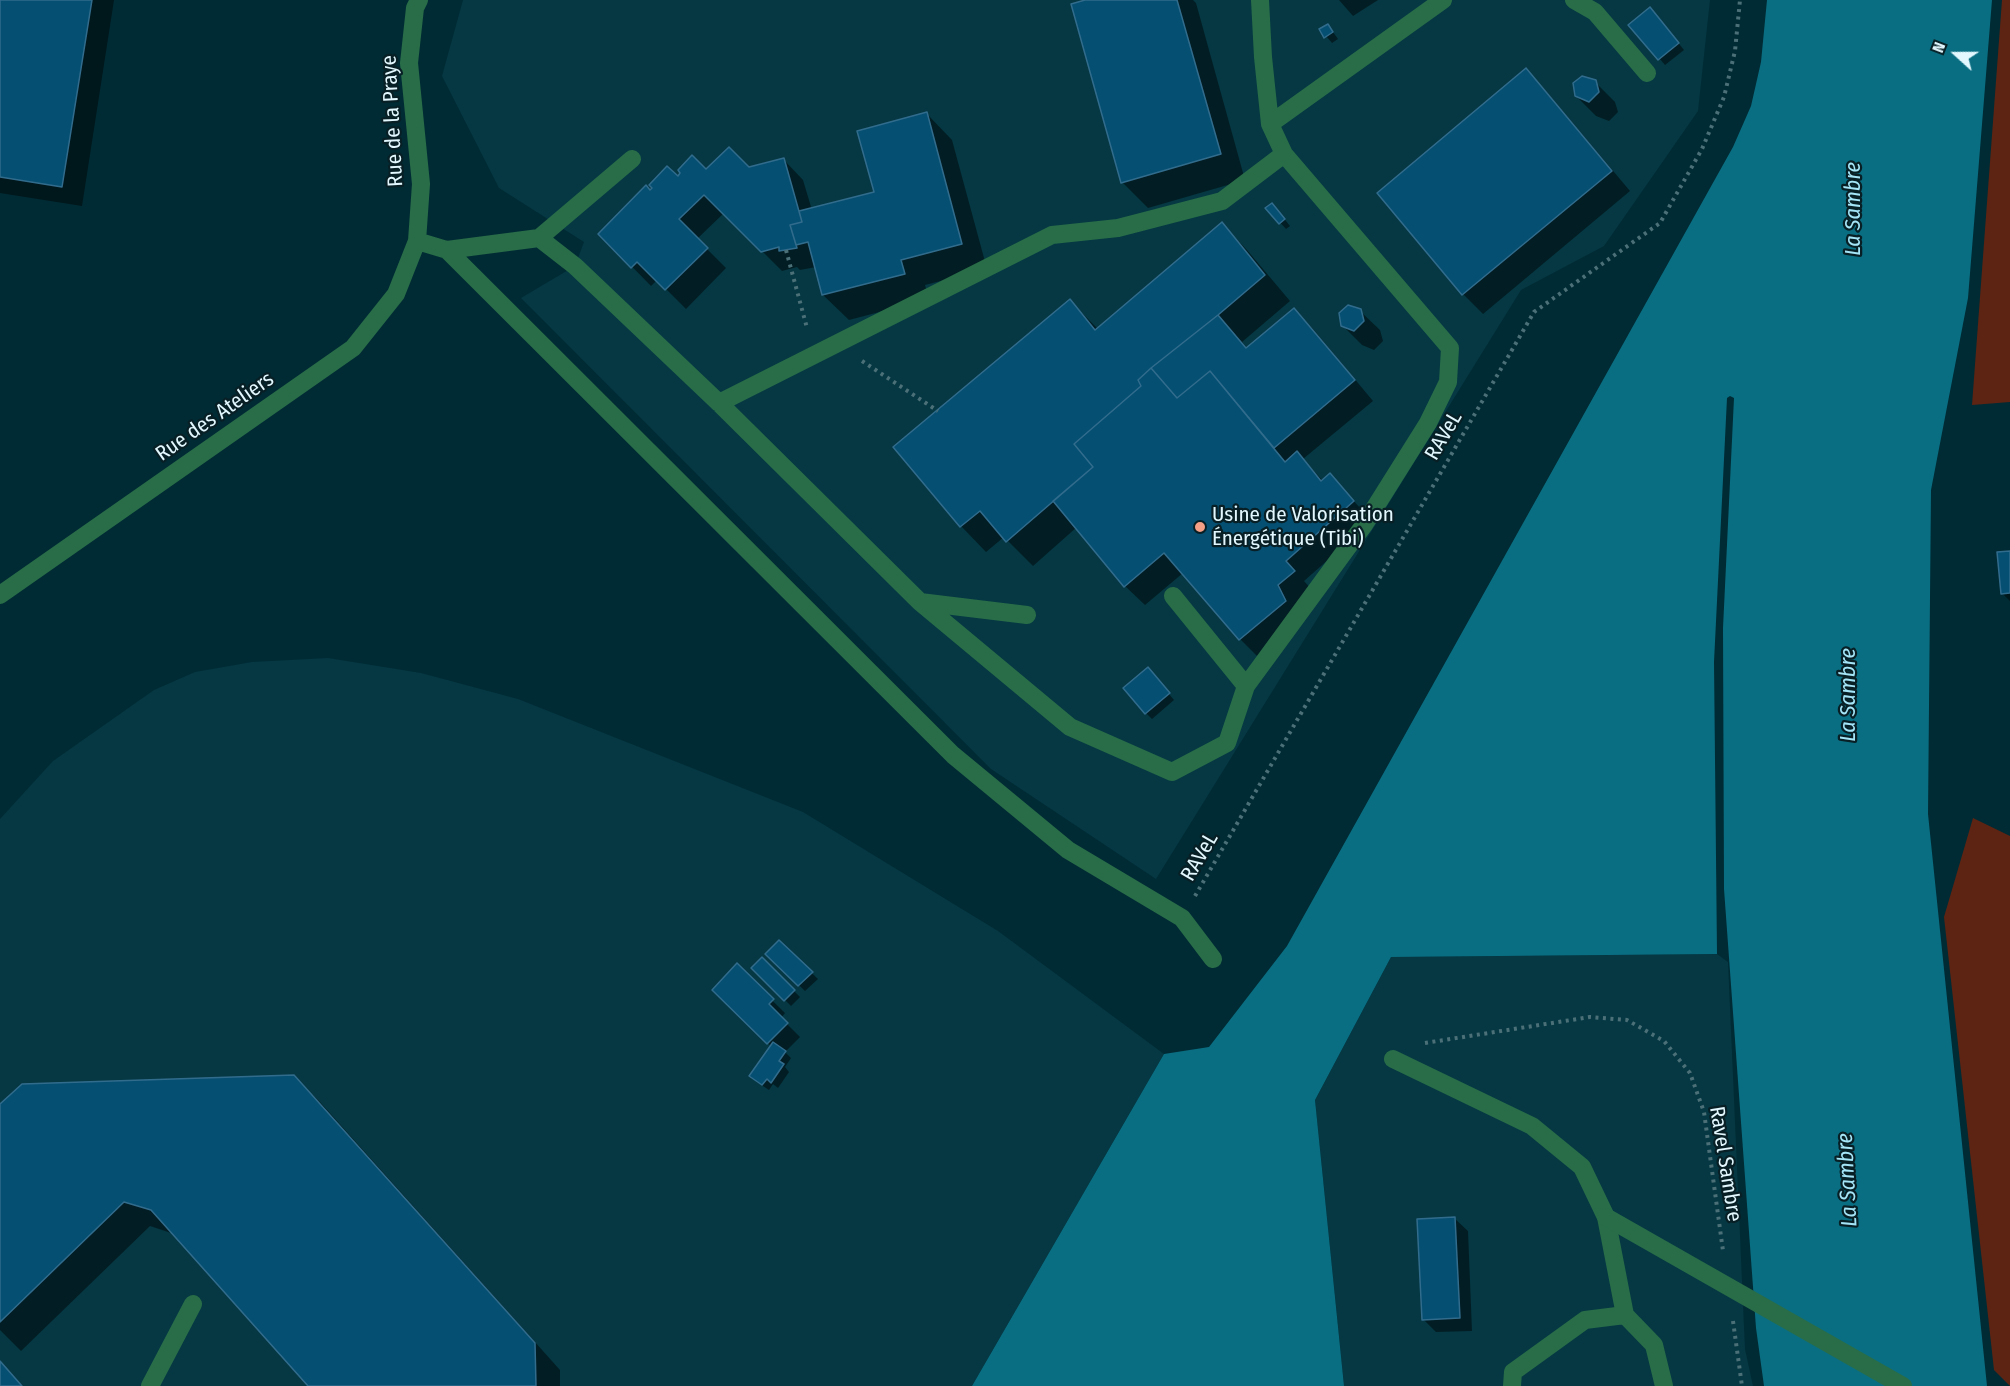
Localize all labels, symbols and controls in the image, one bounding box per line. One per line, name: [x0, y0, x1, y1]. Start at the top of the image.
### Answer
north arrow: [1926, 24, 1986, 84]
text: N: [1928, 39, 1949, 55]
street label: Rue de la Praye: [377, 55, 409, 187]
water label: La Sambre: [1841, 162, 1867, 256]
street label: Rue des Ateliers: [151, 367, 279, 467]
street label: RAVeL: [1420, 407, 1468, 465]
place label: Usine de Valorisation Énergétique (Tibi): [1212, 502, 1394, 552]
marker: Usine de Valorisation Énergétique (Tibi): [1193, 520, 1207, 534]
water label: La Sambre: [1836, 648, 1862, 742]
street label: RAVeL: [1176, 828, 1224, 886]
street label: Ravel Sambre: [1703, 1105, 1747, 1223]
water label: La Sambre: [1832, 1133, 1864, 1227]

